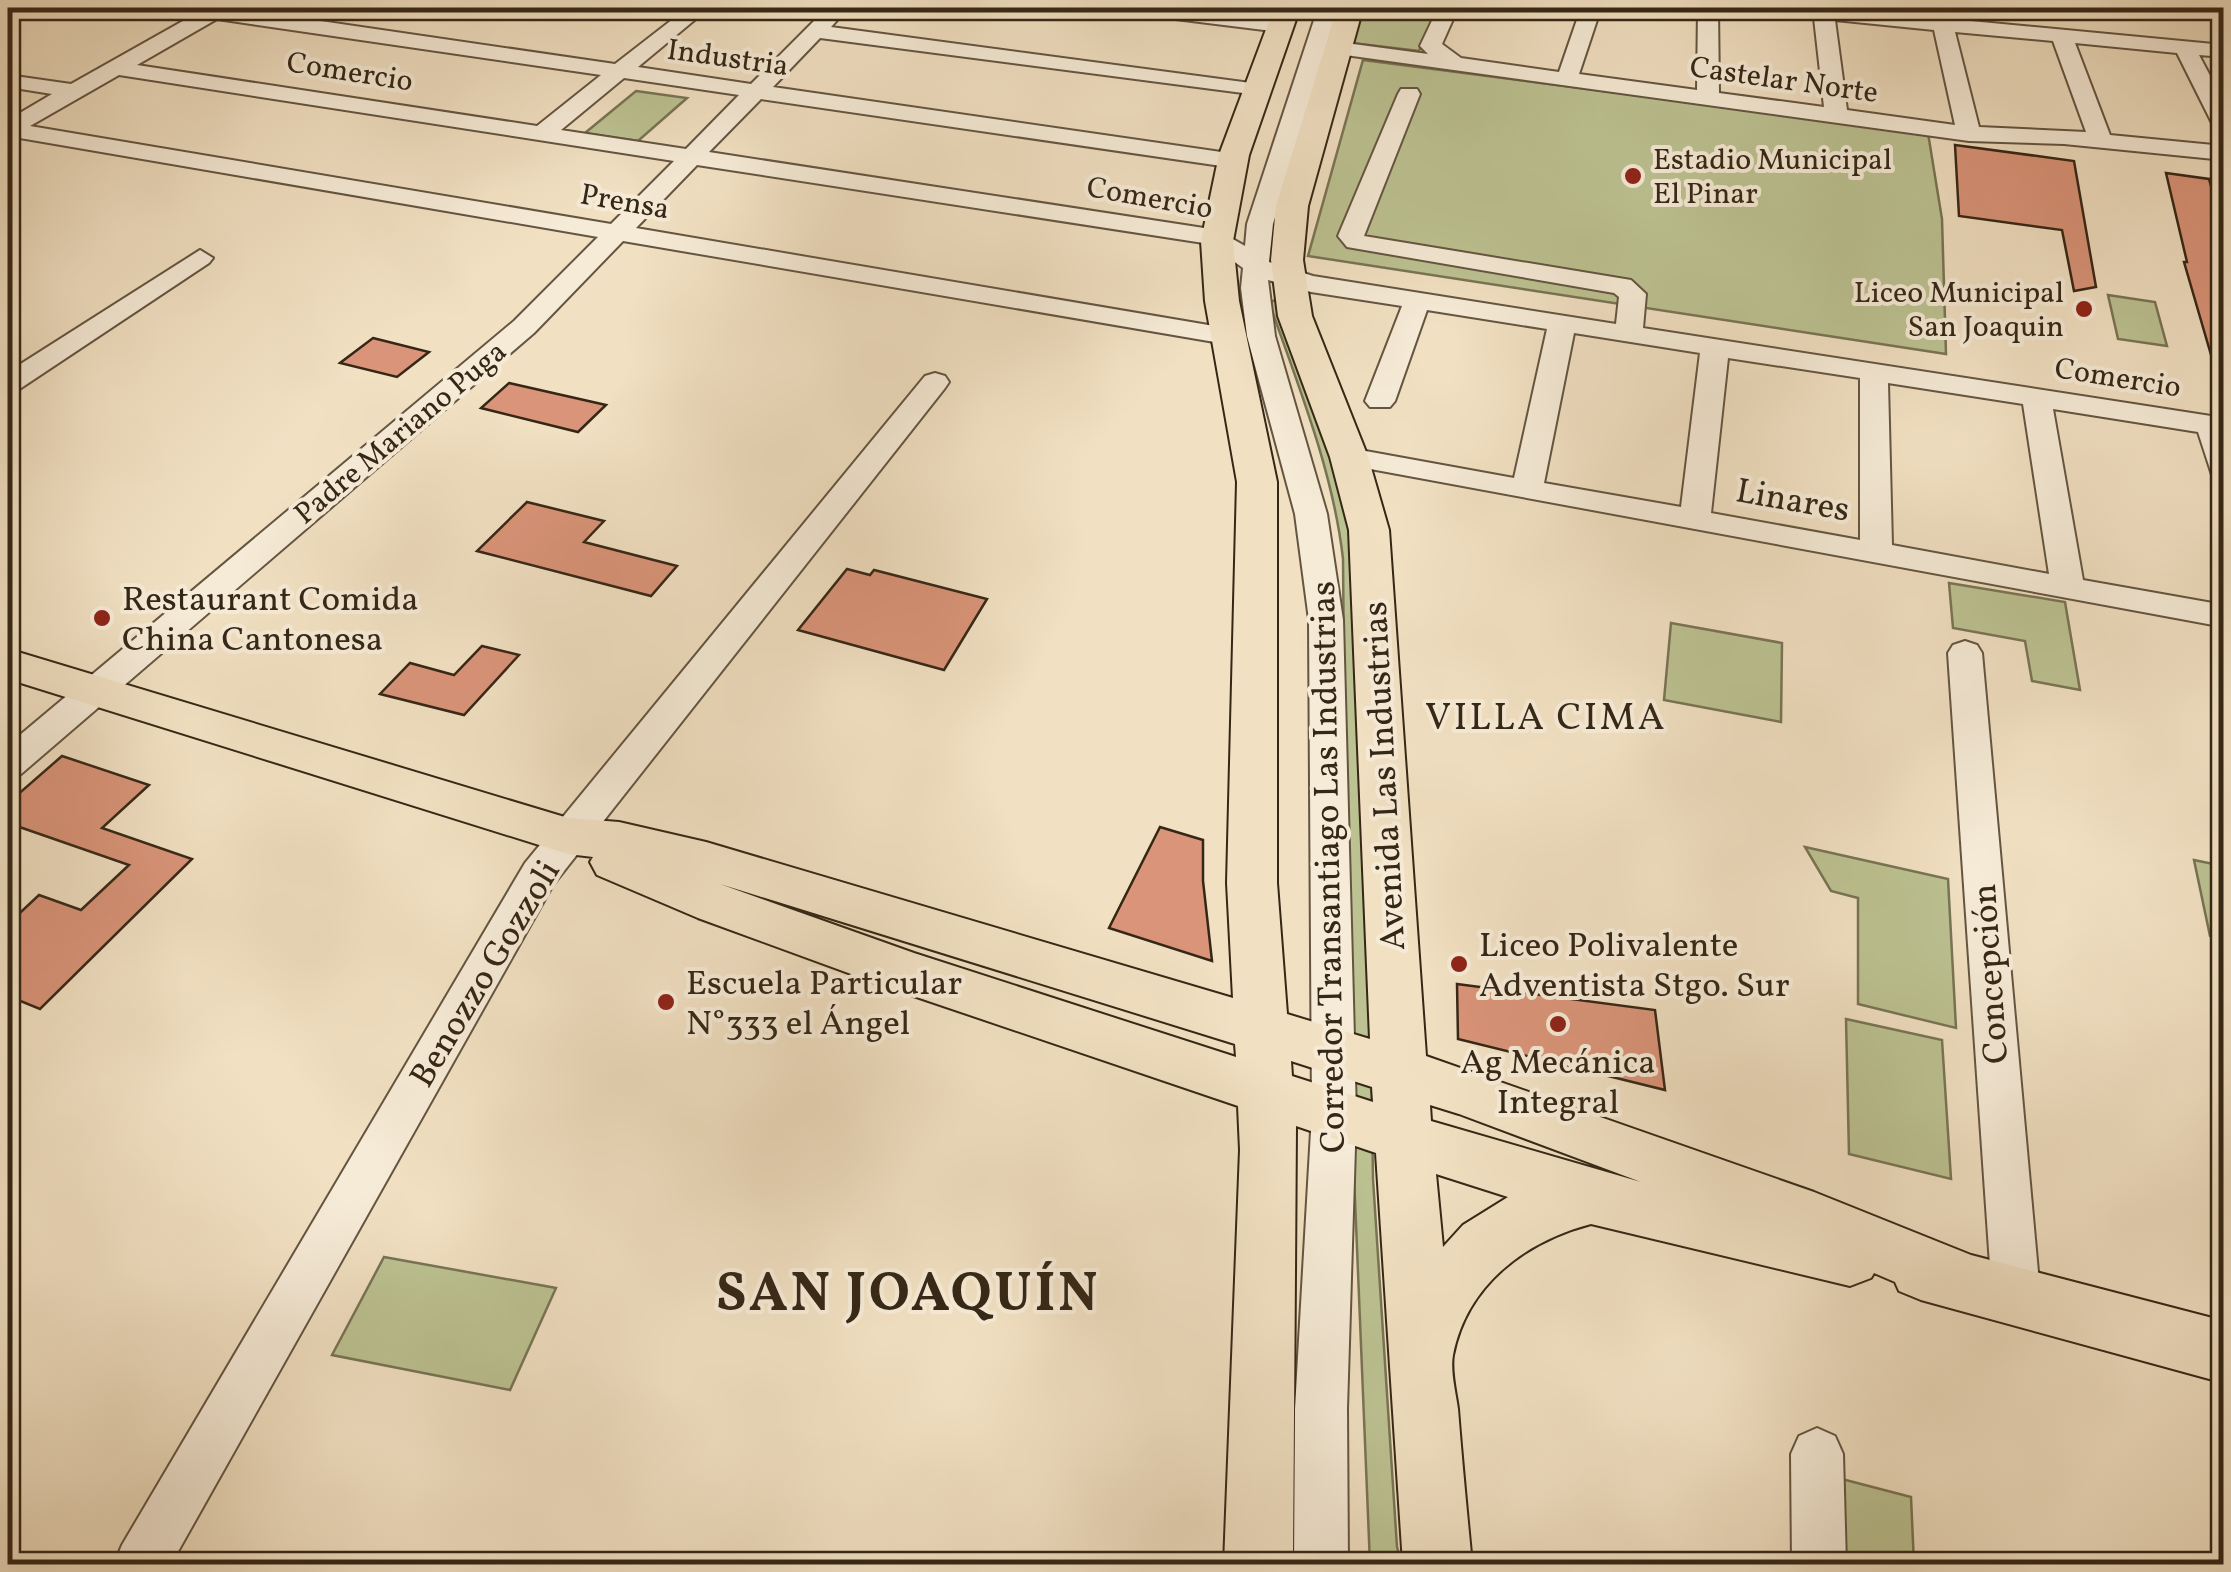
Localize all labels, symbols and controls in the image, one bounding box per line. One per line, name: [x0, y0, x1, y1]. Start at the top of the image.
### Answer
street label: Industria: [664, 30, 791, 88]
street label: Comercio: [284, 42, 416, 104]
street label: Castelar Norte: [1687, 47, 1880, 115]
place label: Estadio Municipal El Pinar: [1653, 140, 1892, 216]
marker: Estadio Municipal El Pinar: [1622, 165, 1644, 187]
street label: Comercio: [1083, 167, 1216, 231]
street label: Prensa: [577, 174, 673, 231]
place label: Liceo Municipal San Joaquin: [1854, 273, 2064, 349]
marker: Liceo Municipal San Joaquin: [2073, 298, 2095, 320]
street label: Padre Mariano Puga: [286, 332, 517, 535]
street label: Comercio: [2052, 348, 2184, 410]
street label: Linares: [1732, 468, 1853, 536]
place label: Restaurant Comida China Cantonesa: [122, 577, 419, 665]
street label: Corredor Transantiago Las Industrias: [1301, 580, 1359, 1153]
street label: Avenida Las Industrias: [1353, 600, 1419, 952]
marker: Restaurant Comida China Cantonesa: [91, 607, 113, 629]
district label: VILLA CIMA: [1425, 693, 1667, 746]
street label: Benozzo Gozzoli: [400, 852, 573, 1097]
street label: Concepción: [1962, 882, 2022, 1065]
place label: Liceo Polivalente Adventista Stgo. Sur: [1479, 923, 1790, 1011]
marker: Liceo Polivalente Adventista Stgo. Sur: [1448, 953, 1470, 975]
place label: Escuela Particular N°333 el Ángel: [686, 961, 962, 1049]
marker: Escuela Particular N°333 el Ángel: [655, 991, 677, 1013]
marker: Ag Mecánica Integral: [1547, 1013, 1569, 1035]
place label: Ag Mecánica Integral: [1460, 1040, 1656, 1128]
district label: SAN JOAQUÍN: [716, 1258, 1100, 1334]

